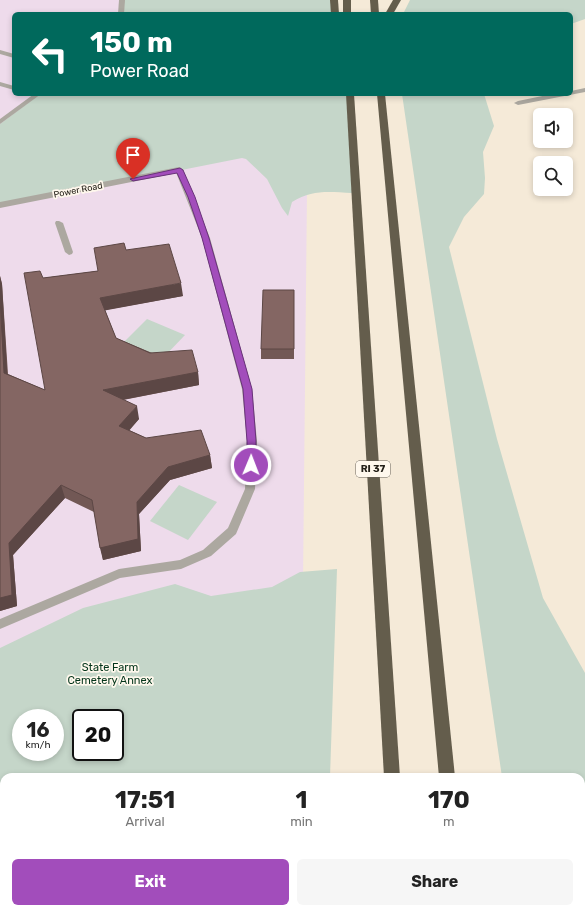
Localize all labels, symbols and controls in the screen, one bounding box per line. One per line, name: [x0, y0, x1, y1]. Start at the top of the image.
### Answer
text: 150 m: [90, 26, 173, 59]
icon: left: [24, 28, 76, 80]
text: Power Road: [90, 60, 189, 82]
map controls: [533, 108, 573, 196]
button: sound: [533, 108, 573, 148]
pin: [116, 138, 150, 179]
icon: arrive: [122, 144, 144, 166]
button: search: [533, 156, 573, 196]
street label: Power Road: [53, 180, 103, 200]
position arrow: [230, 444, 272, 486]
road number: RI 37: [356, 461, 390, 477]
park label: State Farm Cemetery Annex: [68, 661, 153, 687]
speed limit sign: 20: [72, 709, 124, 761]
text: 16: [27, 718, 49, 742]
text: km/h: [26, 739, 50, 751]
text: 17:51: [115, 786, 175, 814]
text: 1: [296, 786, 307, 814]
text: 170: [428, 786, 470, 814]
text: Arrival: [126, 814, 165, 829]
text: min: [290, 814, 313, 829]
text: m: [443, 814, 455, 829]
button: Exit: [12, 859, 289, 905]
button: Share: [297, 859, 573, 905]

